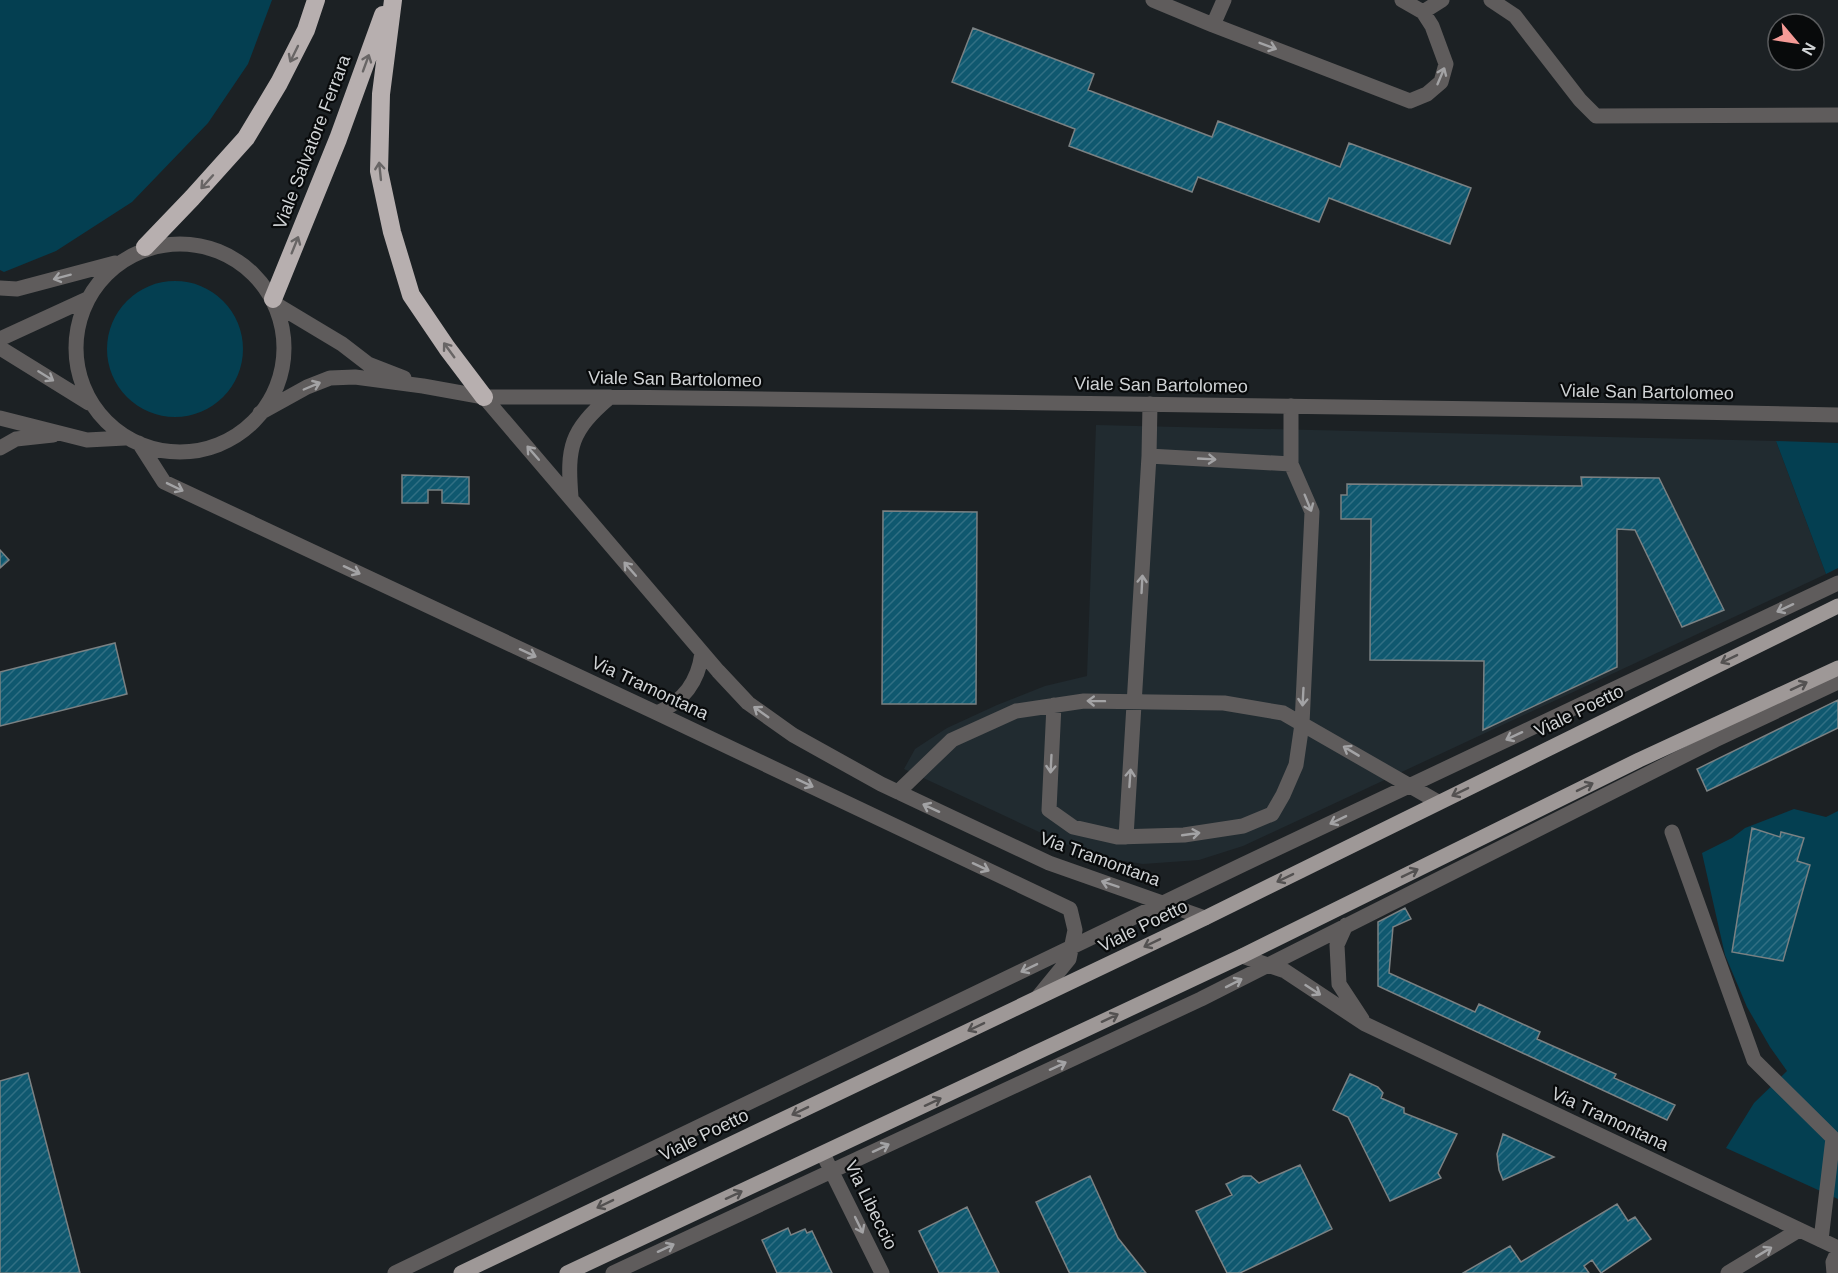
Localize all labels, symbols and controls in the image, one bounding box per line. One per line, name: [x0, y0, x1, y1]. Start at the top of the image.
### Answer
north arrow: [1766, 12, 1826, 72]
text: N: [1798, 40, 1819, 58]
one-way arrow: [1258, 41, 1277, 52]
one-way arrow: [287, 45, 299, 63]
street label: Viale Salvatore Ferrara: [270, 51, 355, 232]
one-way arrow: [361, 54, 372, 73]
one-way arrow: [1436, 67, 1447, 85]
one-way arrow: [374, 162, 385, 182]
one-way arrow: [200, 174, 214, 189]
one-way arrow: [290, 236, 301, 254]
one-way arrow: [53, 272, 72, 283]
one-way arrow: [443, 343, 455, 359]
street label: Viale San Bartolomeo: [588, 367, 762, 391]
one-way arrow: [37, 371, 54, 383]
street label: Viale San Bartolomeo: [1074, 373, 1248, 397]
one-way arrow: [302, 380, 321, 391]
street label: Viale San Bartolomeo: [1560, 380, 1734, 404]
one-way arrow: [526, 446, 540, 461]
one-way arrow: [1197, 454, 1217, 465]
one-way arrow: [166, 482, 184, 494]
one-way arrow: [1303, 494, 1314, 512]
one-way arrow: [623, 562, 637, 577]
one-way arrow: [342, 565, 360, 576]
one-way arrow: [1136, 574, 1147, 594]
one-way arrow: [1777, 603, 1795, 615]
one-way arrow: [519, 647, 537, 659]
street label: Via Tramontana: [588, 652, 713, 724]
one-way arrow: [1720, 654, 1738, 665]
one-way arrow: [1790, 679, 1808, 691]
street label: Viale Poetto: [1531, 681, 1627, 741]
one-way arrow: [1298, 687, 1309, 707]
one-way arrow: [1086, 696, 1106, 707]
one-way arrow: [754, 706, 770, 719]
one-way arrow: [1505, 731, 1523, 743]
one-way arrow: [1343, 745, 1360, 757]
one-way arrow: [1045, 753, 1056, 773]
one-way arrow: [1125, 769, 1136, 789]
one-way arrow: [795, 778, 813, 790]
one-way arrow: [1576, 781, 1594, 792]
one-way arrow: [1451, 786, 1469, 798]
one-way arrow: [922, 801, 940, 813]
one-way arrow: [1329, 814, 1347, 826]
street label: Via Tramontana: [1037, 828, 1164, 890]
one-way arrow: [1181, 828, 1200, 839]
one-way arrow: [971, 861, 989, 873]
one-way arrow: [1401, 867, 1419, 879]
one-way arrow: [1276, 873, 1294, 884]
one-way arrow: [1101, 878, 1120, 889]
street label: Viale Poetto: [1095, 896, 1191, 956]
one-way arrow: [1143, 938, 1161, 949]
one-way arrow: [1021, 963, 1039, 975]
one-way arrow: [1225, 977, 1242, 989]
one-way arrow: [1304, 984, 1321, 996]
one-way arrow: [1100, 1012, 1118, 1024]
one-way arrow: [967, 1021, 985, 1033]
one-way arrow: [1048, 1060, 1066, 1072]
street label: Via Tramontana: [1548, 1083, 1673, 1155]
one-way arrow: [924, 1095, 942, 1107]
street label: Viale Poetto: [656, 1105, 752, 1165]
one-way arrow: [791, 1106, 809, 1118]
one-way arrow: [871, 1142, 889, 1154]
street label: Via Libeccio: [841, 1157, 901, 1253]
one-way arrow: [725, 1189, 743, 1201]
one-way arrow: [597, 1199, 615, 1211]
one-way arrow: [854, 1215, 865, 1233]
one-way arrow: [656, 1242, 674, 1254]
one-way arrow: [1755, 1245, 1772, 1257]

